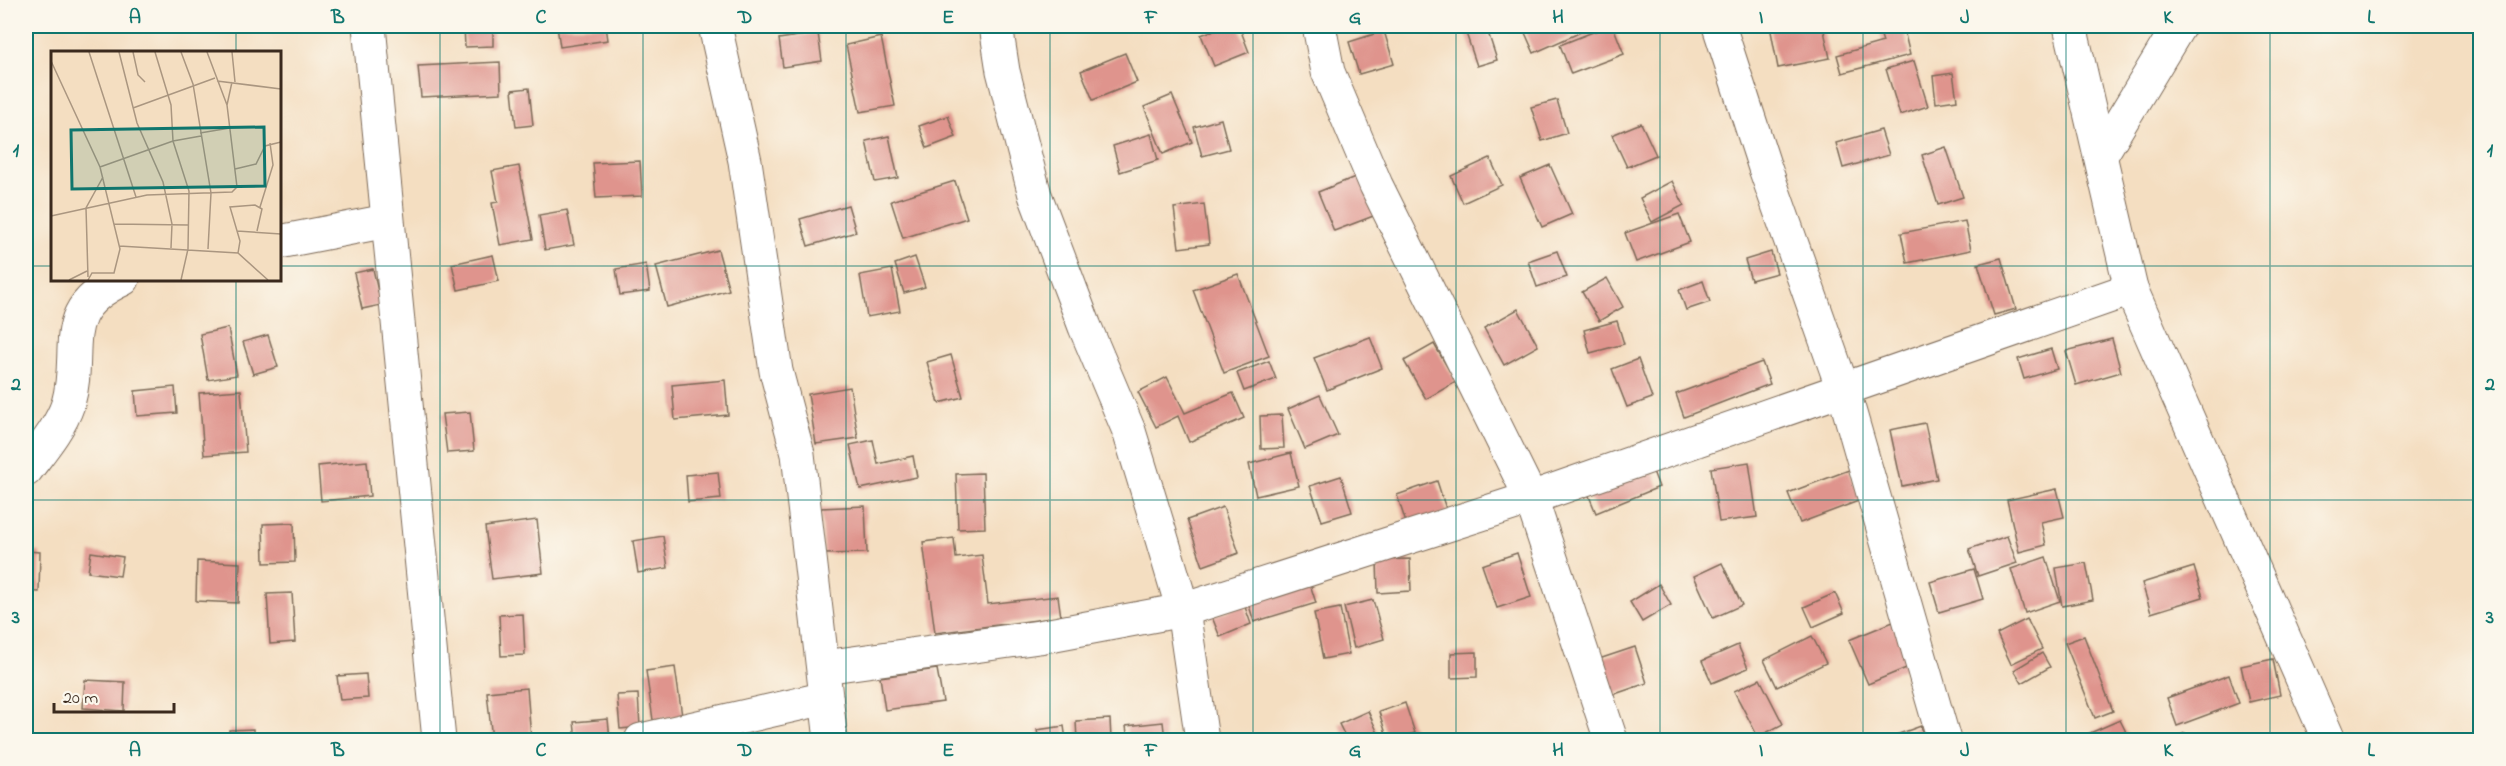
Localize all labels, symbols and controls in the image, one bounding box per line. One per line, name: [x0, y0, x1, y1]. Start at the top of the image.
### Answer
text: A: [129, 4, 141, 33]
text: B: [330, 4, 345, 33]
text: C: [536, 4, 547, 33]
text: D: [737, 4, 752, 33]
text: E: [942, 4, 954, 33]
text: F: [1144, 4, 1158, 33]
text: G: [1349, 4, 1362, 33]
text: H: [1552, 4, 1564, 33]
text: I: [1759, 4, 1764, 33]
text: J: [1960, 4, 1970, 33]
text: K: [2163, 4, 2174, 33]
text: L: [2367, 4, 2375, 33]
inset map: [51, 51, 280, 280]
text: 1: [13, 137, 20, 166]
text: 1: [2487, 137, 2494, 166]
text: 2: [10, 371, 21, 400]
text: 2: [2484, 371, 2495, 400]
text: 3: [11, 604, 20, 633]
text: 3: [2485, 604, 2494, 633]
scale bar: [54, 676, 174, 714]
text: 20 m: [63, 686, 98, 712]
text: A: [129, 737, 141, 766]
text: B: [330, 737, 345, 766]
text: C: [536, 737, 547, 766]
text: D: [737, 737, 752, 766]
text: E: [942, 737, 954, 766]
text: F: [1144, 737, 1158, 766]
text: G: [1349, 737, 1362, 766]
text: H: [1552, 737, 1564, 766]
text: I: [1759, 737, 1764, 766]
text: J: [1960, 737, 1970, 766]
text: K: [2163, 737, 2174, 766]
text: L: [2367, 737, 2375, 766]

